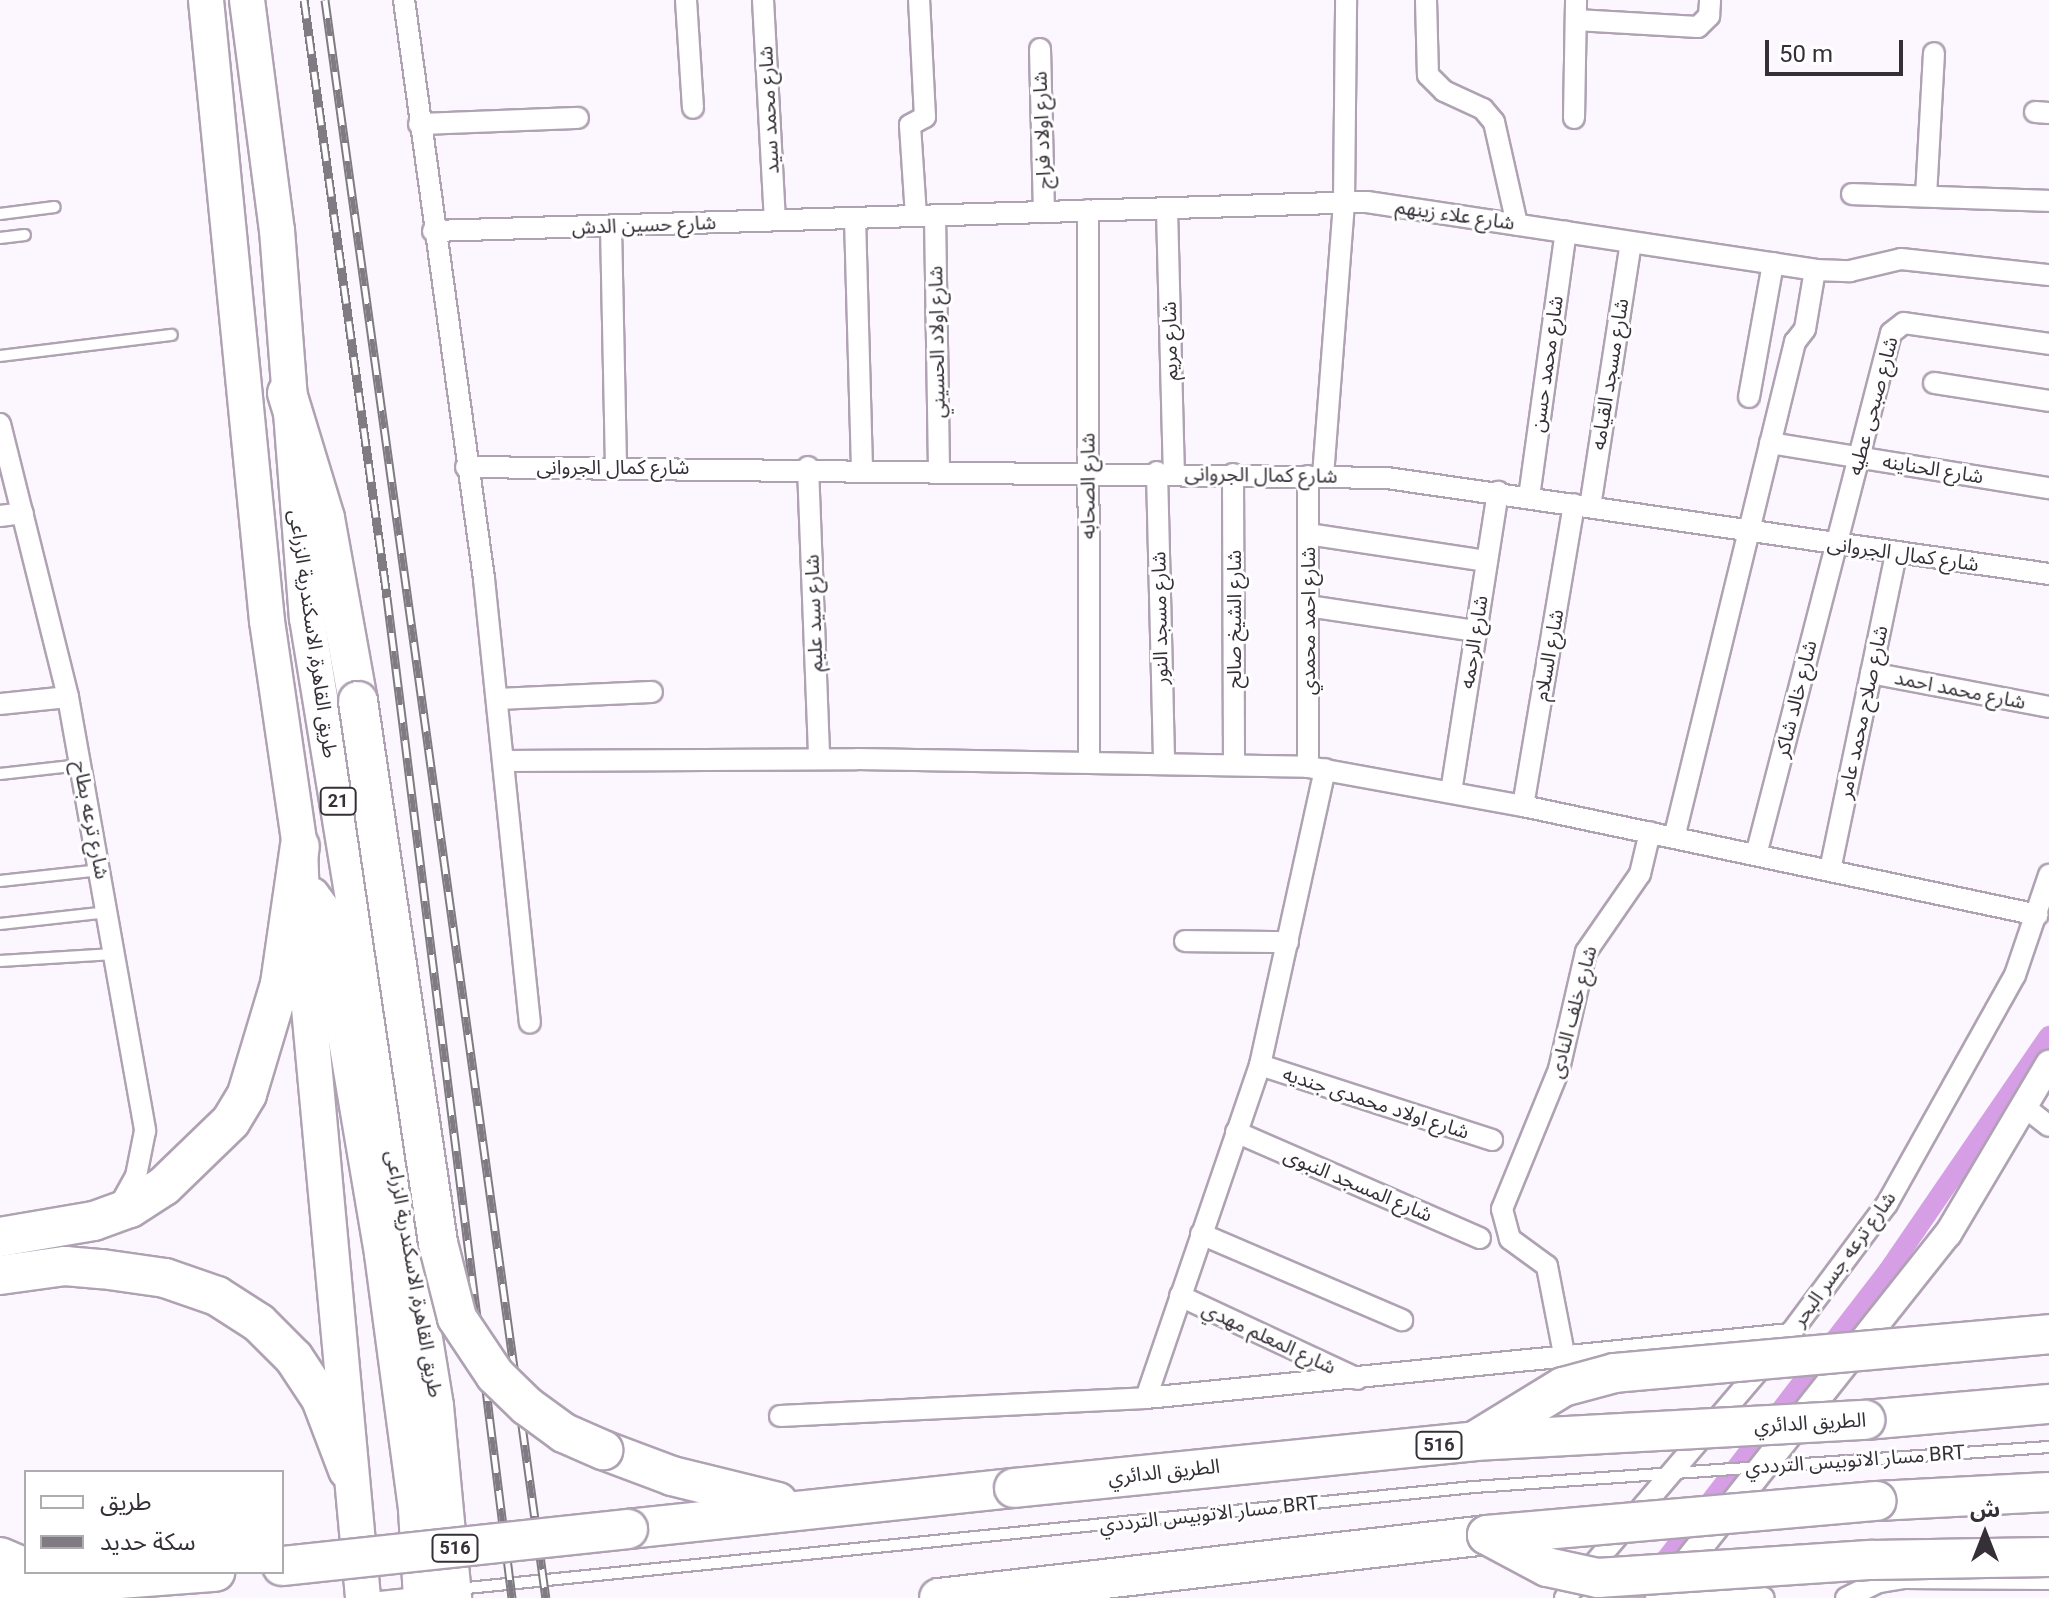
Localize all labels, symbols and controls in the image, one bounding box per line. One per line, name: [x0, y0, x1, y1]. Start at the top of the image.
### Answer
scale bar: [1769, 24, 1907, 74]
text: 50 m: [1779, 40, 1833, 68]
street label: شارع محمد سيد: [754, 45, 784, 175]
street label: شارع اولاد فراج: [1028, 71, 1056, 189]
street label: شارع علاء زينهم: [1394, 195, 1516, 235]
street label: شارع حسين الدش: [571, 210, 717, 240]
street label: شارع اولاد الحسيني: [924, 266, 950, 418]
street label: شارع محمد حسن: [1526, 294, 1568, 434]
street label: شارع مسجد القيامه: [1586, 296, 1634, 452]
street label: شارع مريم: [1157, 301, 1183, 381]
street label: شارع صبحى عطيه: [1843, 334, 1903, 478]
street label: شارع الصحابه: [1076, 433, 1100, 539]
street label: شارع الحناينه: [1881, 449, 1985, 489]
street label: شارع كمال الجروانى: [537, 455, 689, 479]
street label: شارع كمال الجروانى: [1184, 462, 1338, 488]
street label: طريق القاهرة, الاسكندرية الزراعى: [284, 508, 342, 760]
street label: شارع كمال الجروانى: [1826, 531, 1980, 577]
street label: شارع احمد محمدي: [1296, 547, 1320, 695]
street label: شارع الشيخ صالح: [1222, 550, 1246, 688]
street label: شارع مسجد النور: [1147, 551, 1173, 685]
street label: شارع سيد عليم: [800, 554, 828, 672]
street label: شارع الرحمه: [1455, 594, 1493, 690]
street label: شارع السلام: [1529, 607, 1569, 703]
street label: شارع صلاح محمد عامر: [1833, 623, 1893, 801]
street label: شارع خالد شاكر: [1770, 638, 1822, 760]
street label: شارع محمد احمد: [1892, 666, 2028, 714]
street label: شارع ترعه بطاح: [68, 759, 114, 881]
road number: 21: [318, 787, 358, 815]
street label: شارع خلف النادى: [1544, 943, 1602, 1081]
street label: شارع اولاد محمدى جنديه: [1280, 1062, 1472, 1144]
street label: شارع المسجد النبوى: [1280, 1143, 1436, 1227]
street label: طريق القاهرة, الاسكندرية الزراعى: [380, 1149, 448, 1399]
street label: شارع ترعه جسر البحر: [1787, 1187, 1901, 1331]
street label: شارع المعلم مهدي: [1198, 1297, 1340, 1379]
street label: الطريق الدائري: [1753, 1408, 1867, 1438]
road number: 516: [1415, 1431, 1463, 1459]
street label: مسار الاتوبيس الترددي BRT: [1744, 1440, 1966, 1480]
street label: الطريق الدائري: [1107, 1454, 1221, 1490]
legend: [24, 1470, 284, 1574]
text: طريق: [100, 1488, 152, 1516]
street label: مسار الاتوبيس الترددي BRT: [1098, 1491, 1320, 1537]
north arrow: [1945, 1494, 2025, 1574]
text: ش: [1970, 1497, 2000, 1522]
text: سكة حديد: [100, 1528, 195, 1556]
road number: 516: [431, 1534, 479, 1562]

